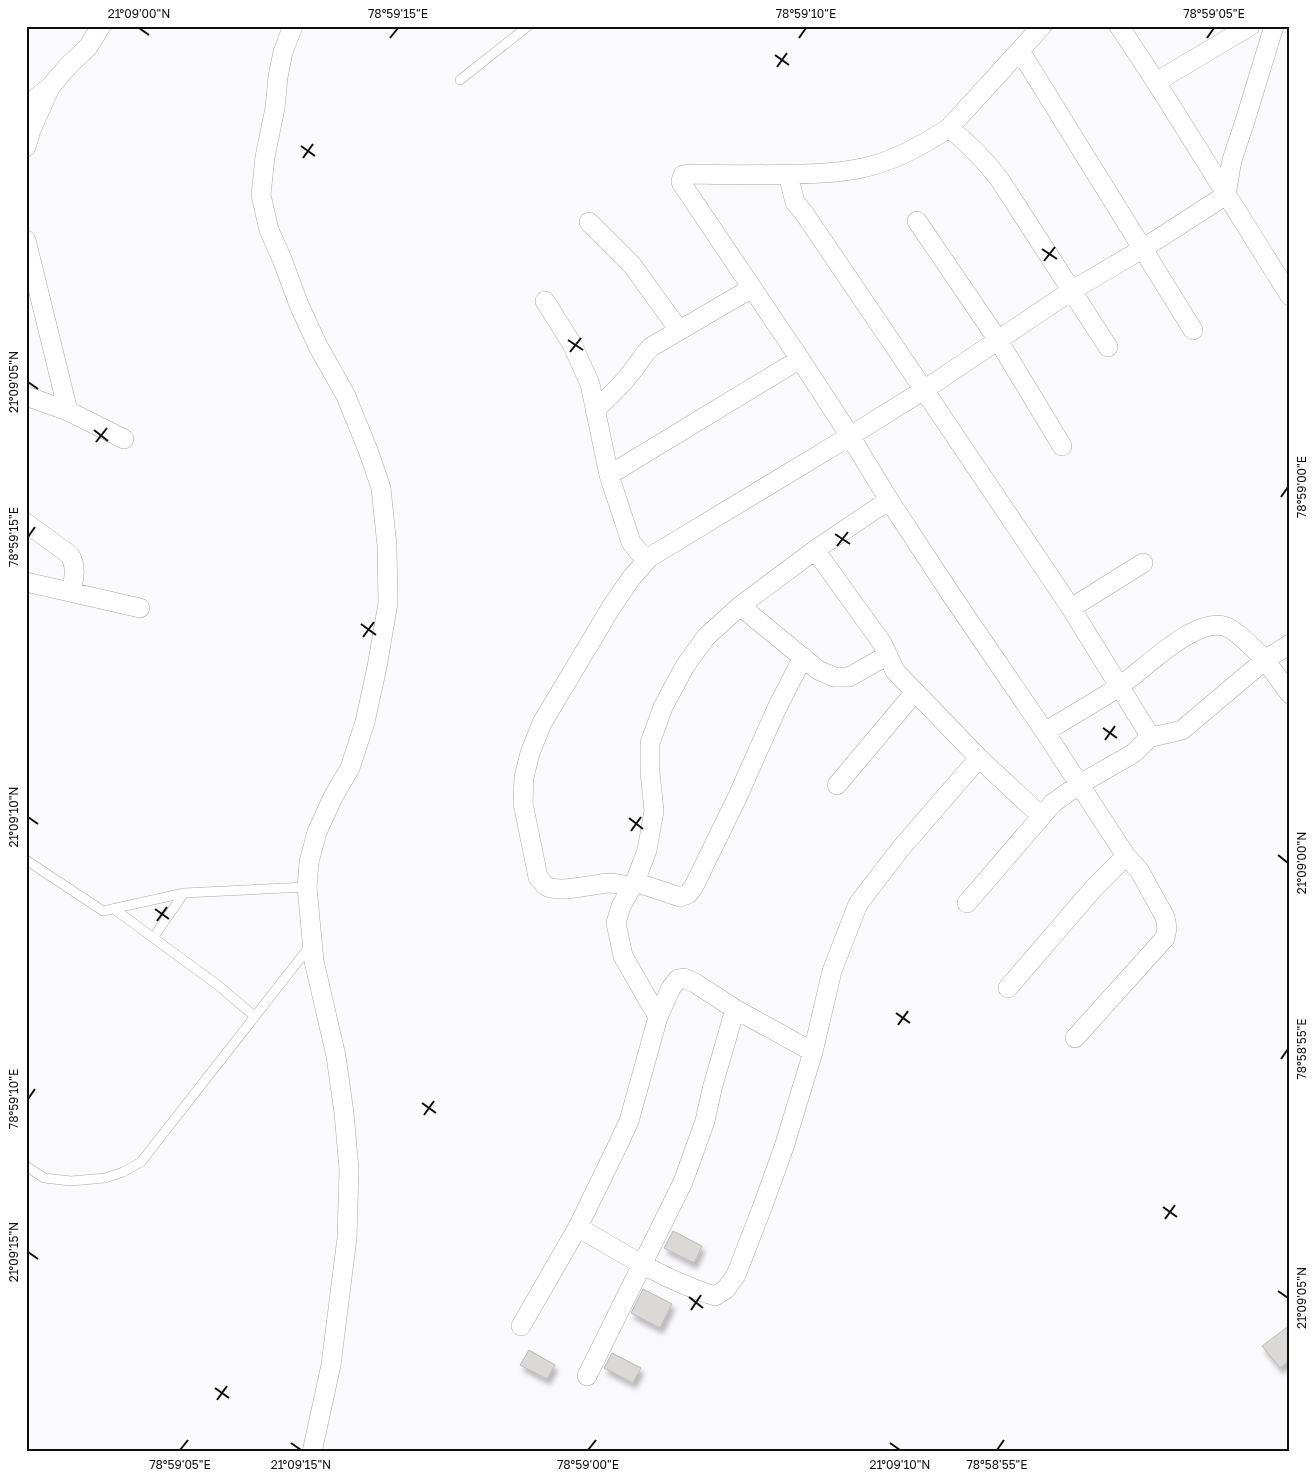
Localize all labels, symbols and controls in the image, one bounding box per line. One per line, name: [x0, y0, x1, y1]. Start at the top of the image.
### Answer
text: 21°09'00"N: [108, 6, 170, 21]
text: 78°59'15"E: [368, 6, 428, 21]
text: 78°59'10"E: [776, 6, 836, 21]
text: 78°59'05"E: [1183, 6, 1245, 21]
text: 21°09'05"N: [6, 351, 21, 413]
text: 78°59'00"E: [1294, 456, 1309, 518]
text: 78°59'15"E: [6, 507, 21, 567]
text: 21°09'10"N: [6, 787, 21, 847]
text: 21°09'00"N: [1294, 832, 1309, 894]
text: 78°58'55"E: [1294, 1018, 1309, 1080]
text: 78°59'10"E: [6, 1069, 21, 1129]
text: 21°09'15"N: [6, 1222, 21, 1282]
text: 21°09'05"N: [1294, 1267, 1309, 1329]
text: 78°59'05"E: [149, 1457, 211, 1472]
text: 21°09'15"N: [271, 1457, 331, 1472]
text: 78°59'00"E: [557, 1457, 619, 1472]
text: 21°09'10"N: [870, 1457, 930, 1472]
text: 78°58'55"E: [966, 1457, 1028, 1472]

